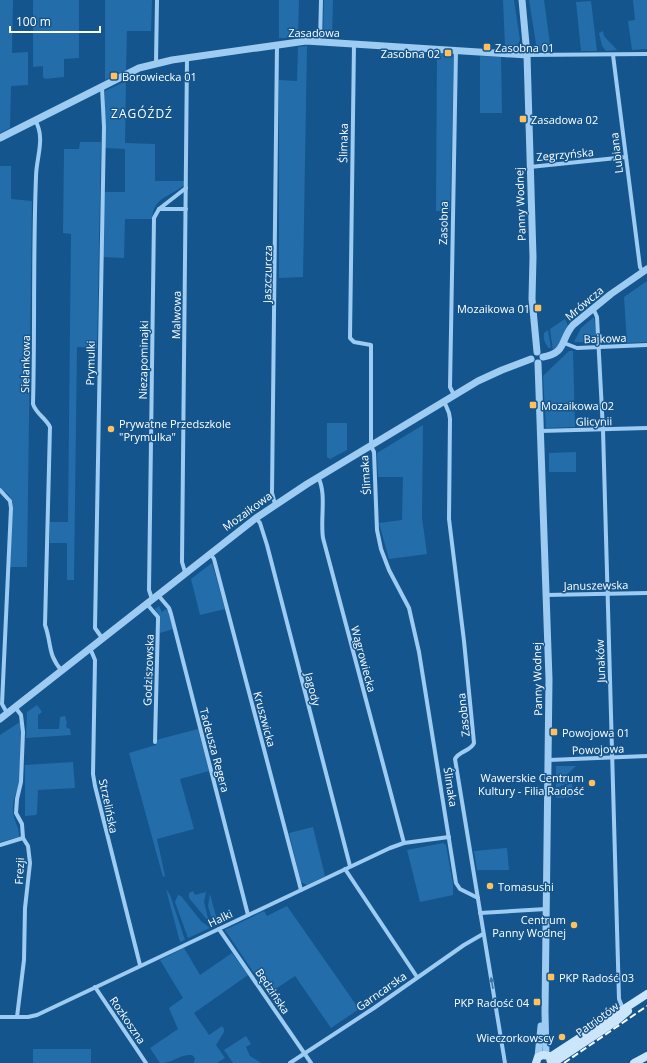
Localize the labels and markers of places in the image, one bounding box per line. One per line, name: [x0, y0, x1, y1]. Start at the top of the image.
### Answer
place label: Zasobna 01: [495, 40, 554, 55]
marker: Zasobna 01: [482, 42, 492, 52]
place label: Zasobna 02: [381, 46, 440, 61]
marker: Zasobna 02: [443, 48, 453, 58]
place label: Borowiecka 01: [122, 69, 197, 84]
marker: Borowiecka 01: [109, 71, 119, 81]
place label: Zasadowa 02: [531, 112, 598, 127]
marker: Zasadowa 02: [518, 114, 528, 124]
place label: Mozaikowa 01: [457, 301, 530, 316]
marker: Mozaikowa 01: [533, 303, 543, 313]
place label: Mozaikowa 02: [541, 398, 614, 413]
marker: Mozaikowa 02: [528, 400, 538, 410]
place label: Prywatne Przedszkole "Prymulka": [119, 416, 231, 444]
marker: Prywatne Przedszkole "Prymulka": [106, 424, 116, 434]
place label: Powojowa 01: [562, 725, 630, 740]
marker: Powojowa 01: [549, 727, 559, 737]
place label: Wawerskie Centrum Kultury - Filia Radość: [478, 770, 584, 798]
marker: Wawerskie Centrum Kultury - Filia Radość: [587, 778, 597, 788]
place label: Tomasushi: [498, 879, 554, 894]
marker: Tomasushi: [485, 881, 495, 891]
place label: Centrum Panny Wodnej: [492, 912, 566, 940]
marker: Centrum Panny Wodnej: [569, 920, 579, 930]
place label: PKP Radość 03: [559, 970, 634, 985]
marker: PKP Radość 03: [546, 972, 556, 982]
place label: PKP Radość 04: [454, 995, 530, 1010]
marker: PKP Radość 04: [532, 997, 542, 1007]
place label: Wieczorkowscy: [476, 1030, 554, 1045]
marker: Wieczorkowscy: [557, 1032, 567, 1042]

